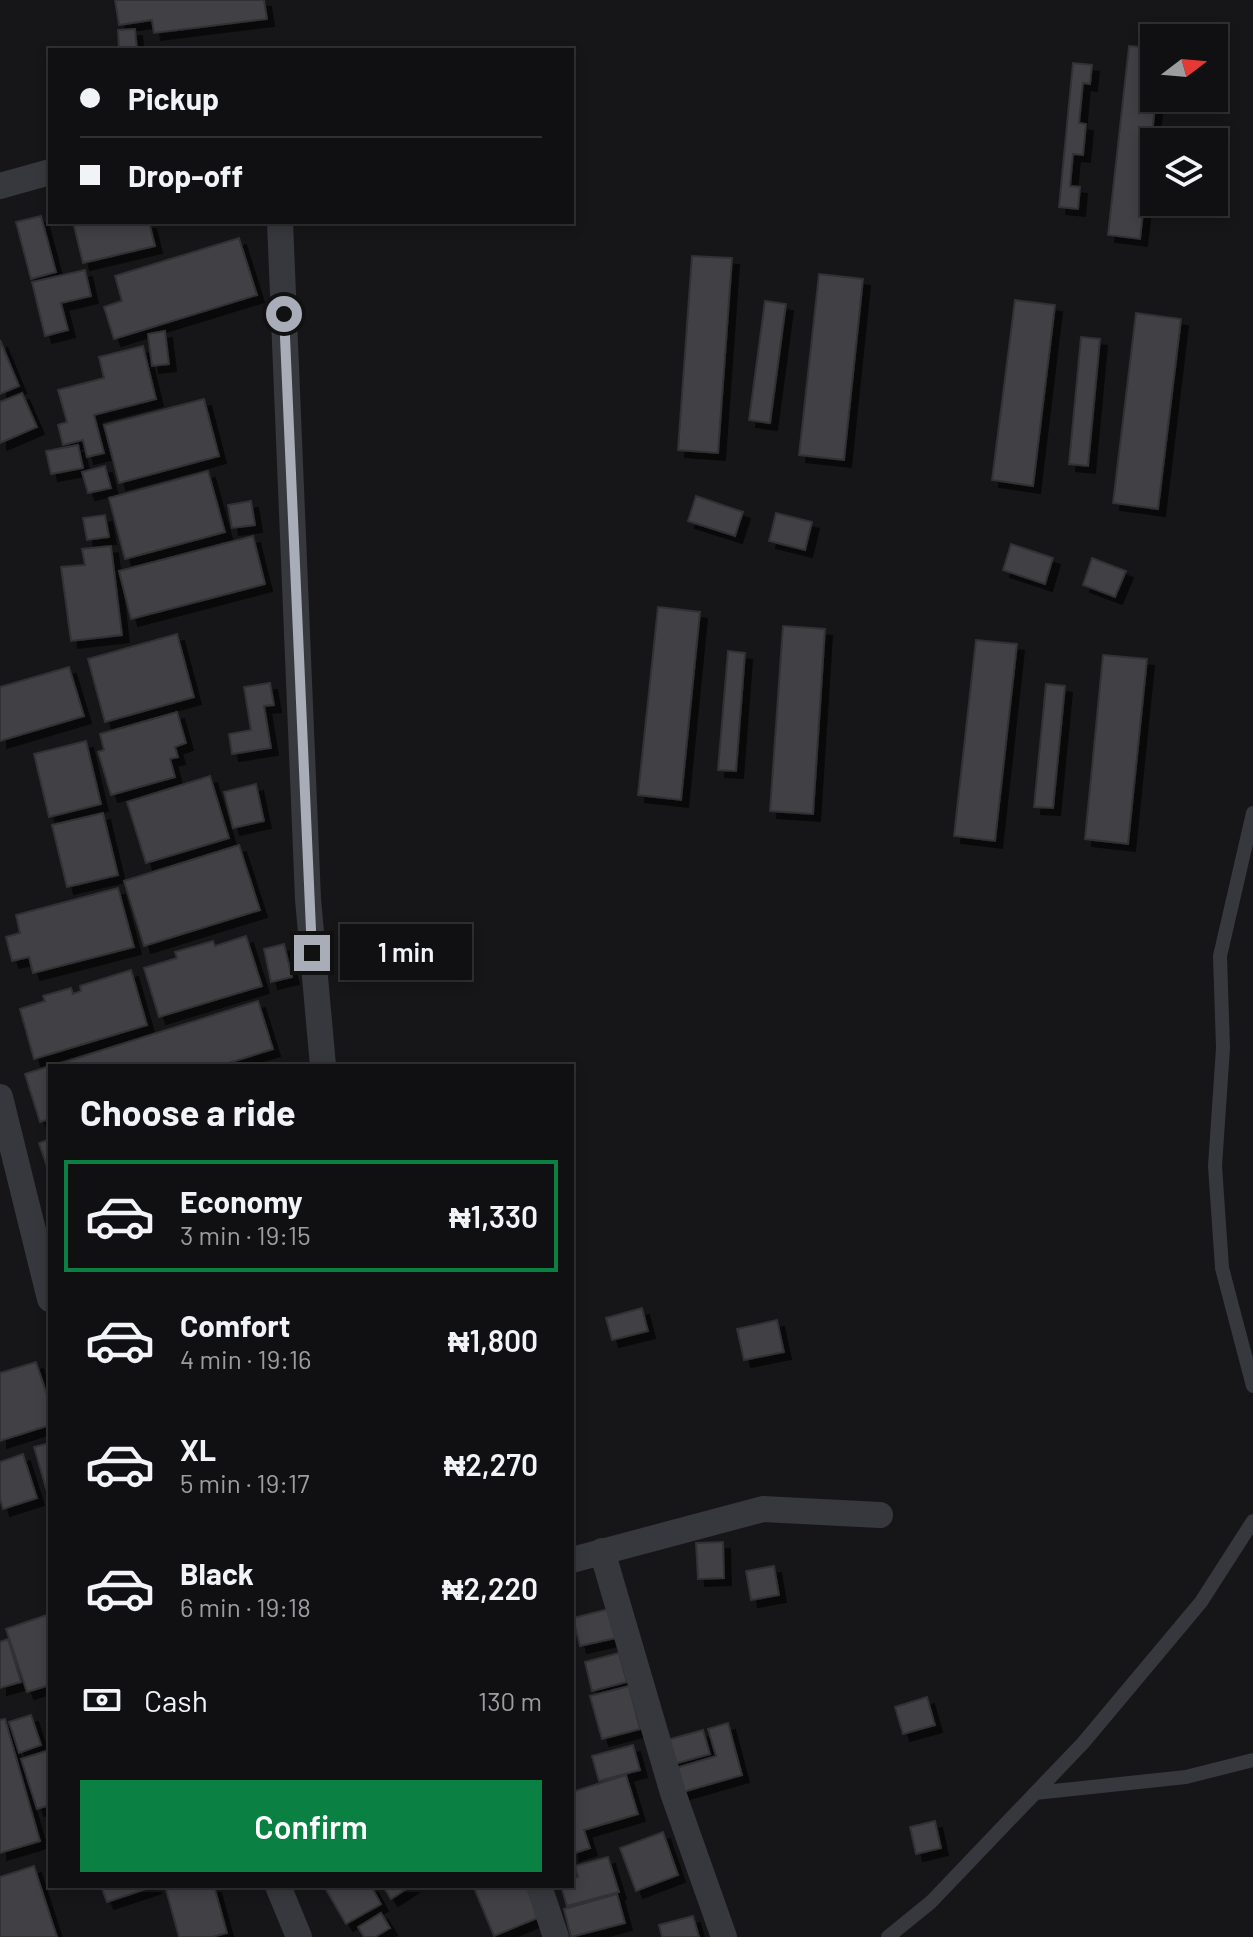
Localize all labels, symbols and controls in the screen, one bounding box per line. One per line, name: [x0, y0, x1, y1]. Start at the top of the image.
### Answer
north arrow: [1140, 24, 1228, 112]
map controls: [1140, 24, 1228, 216]
text: Pickup: [128, 80, 219, 116]
button: layers: [1140, 128, 1228, 216]
text: Drop-off: [128, 157, 243, 193]
route start: [266, 296, 302, 332]
callout: 1 min: [340, 925, 472, 981]
route end: [294, 935, 330, 971]
text: 1 min: [378, 936, 434, 967]
text: Choose a ride: [80, 1090, 296, 1133]
icon: car: [84, 1180, 156, 1252]
text: Economy: [180, 1183, 303, 1219]
text: ₦1,330: [449, 1198, 538, 1234]
text: 3 min · 19:15: [180, 1219, 311, 1250]
icon: car: [84, 1304, 156, 1376]
text: Comfort: [180, 1307, 290, 1343]
text: ₦1,800: [448, 1322, 538, 1358]
text: 4 min · 19:16: [180, 1343, 311, 1374]
icon: car: [84, 1428, 156, 1500]
text: XL: [180, 1431, 216, 1467]
text: ₦2,270: [444, 1446, 538, 1482]
text: 5 min · 19:17: [180, 1467, 309, 1498]
icon: car: [84, 1552, 156, 1624]
text: Black: [180, 1555, 254, 1591]
text: ₦2,220: [442, 1570, 538, 1606]
text: 6 min · 19:18: [180, 1591, 311, 1622]
icon: cash: [80, 1678, 124, 1722]
text: Cash: [144, 1682, 208, 1718]
text: 130 m: [478, 1685, 542, 1716]
button: Confirm: [80, 1780, 542, 1872]

